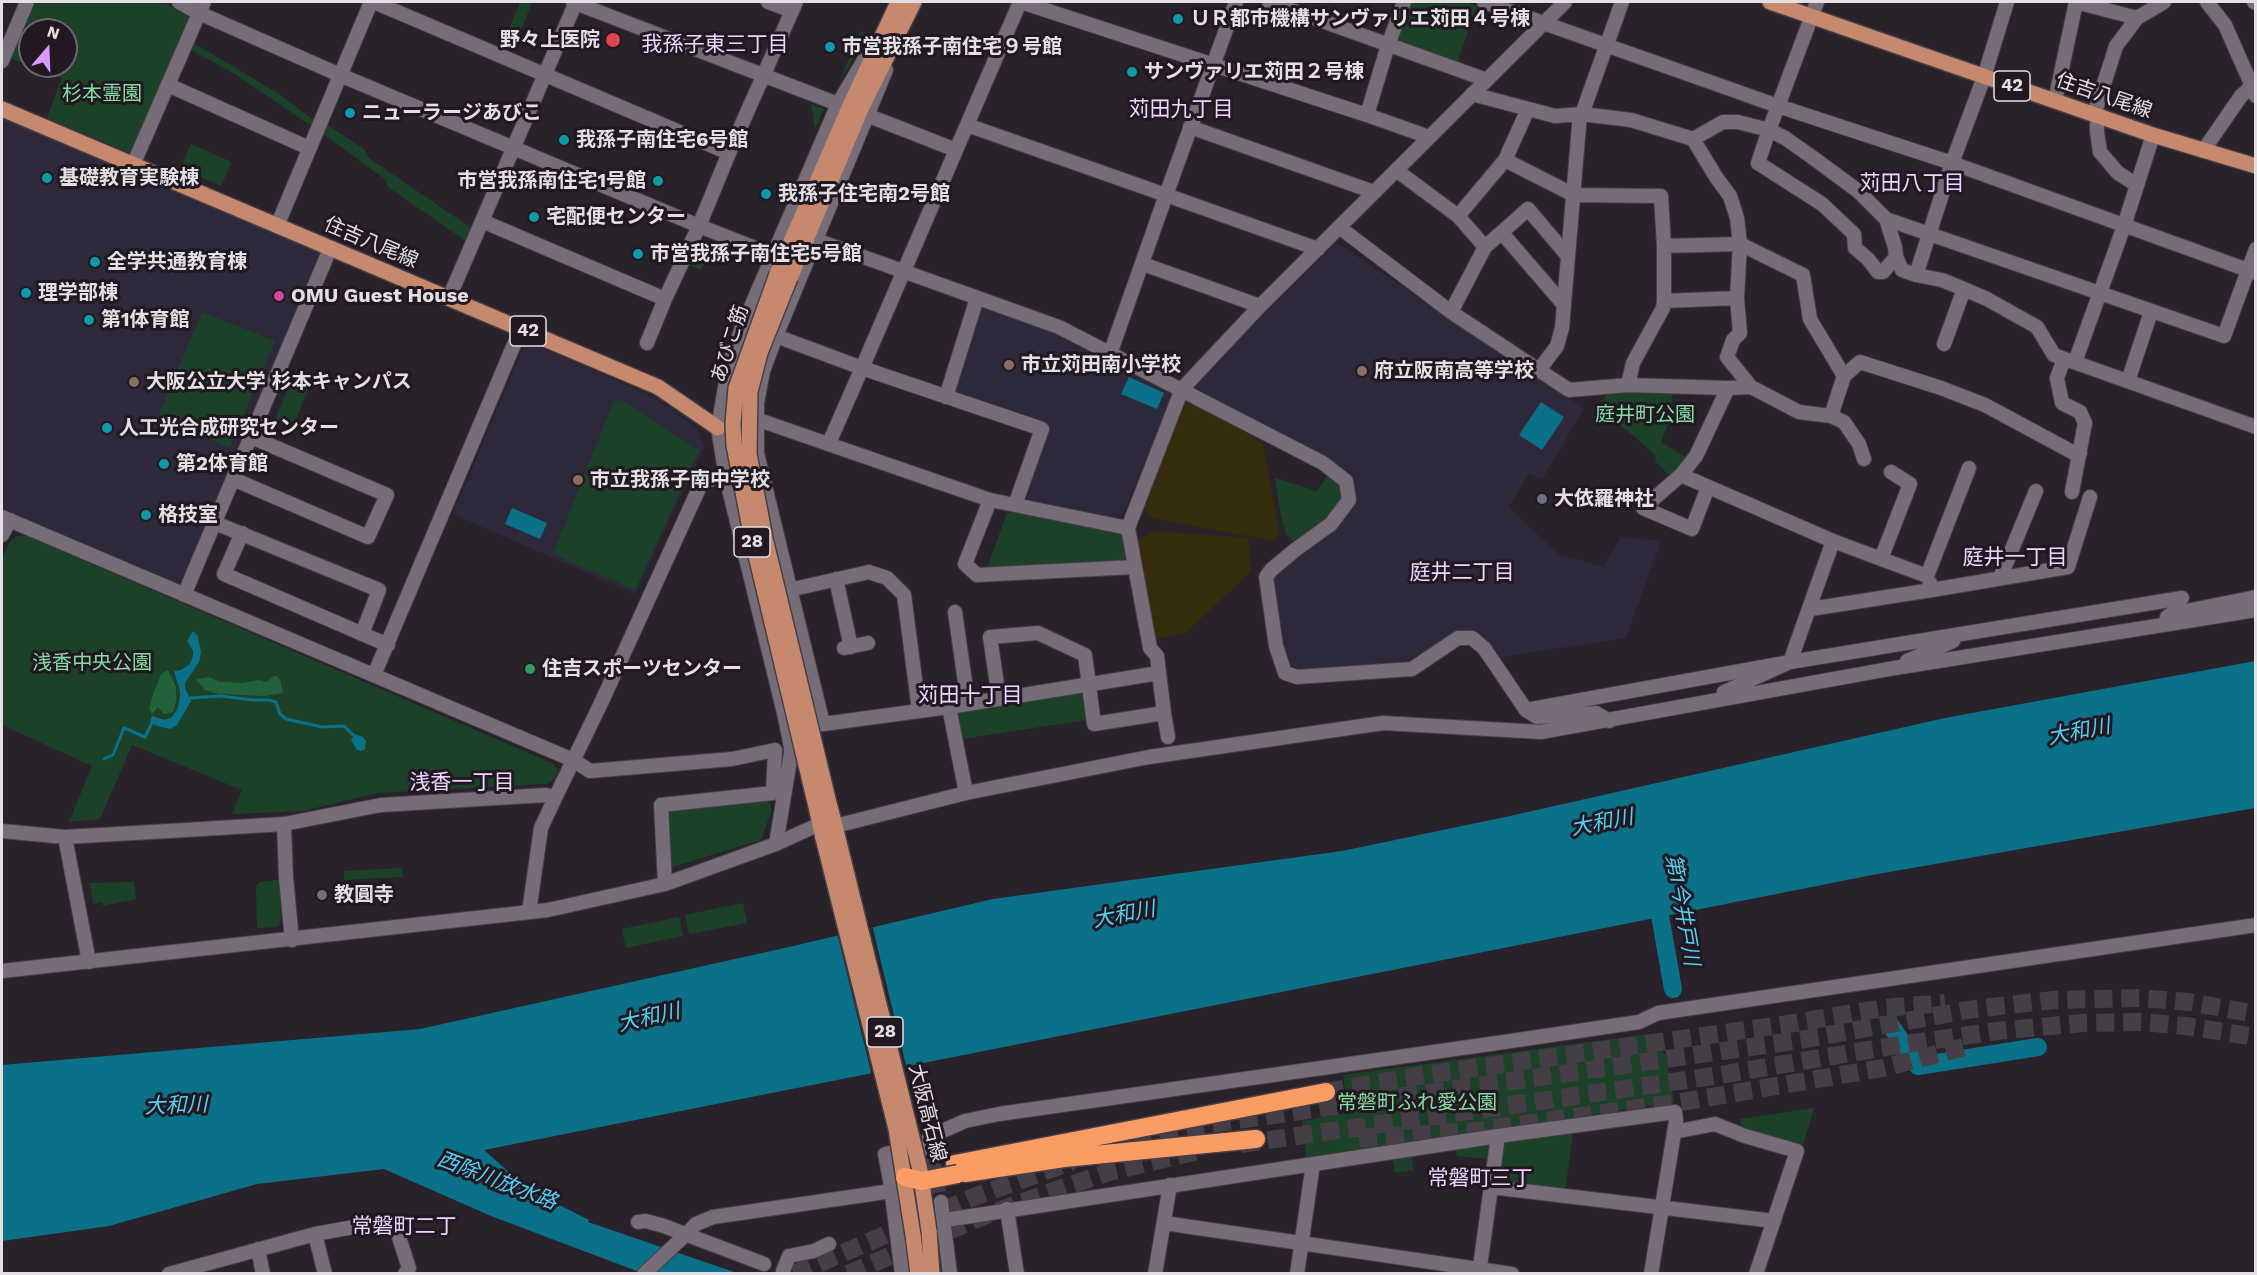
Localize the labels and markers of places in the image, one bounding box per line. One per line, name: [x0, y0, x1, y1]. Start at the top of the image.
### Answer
place label: ＵＲ都市機構サンヴァリエ苅田４号棟: [1190, 7, 1530, 31]
marker: ＵＲ都市機構サンヴァリエ苅田４号棟: [1171, 12, 1185, 26]
place label: 野々上医院: [500, 28, 600, 52]
marker: 野々上医院: [604, 31, 622, 49]
place label: 市営我孫子南住宅９号館: [842, 35, 1062, 59]
marker: 市営我孫子南住宅９号館: [823, 40, 837, 54]
place label: サンヴァリエ苅田２号棟: [1144, 60, 1364, 84]
marker: サンヴァリエ苅田２号棟: [1125, 65, 1139, 79]
place label: ニューラージあびこ: [362, 101, 542, 125]
marker: ニューラージあびこ: [343, 106, 357, 120]
place label: 我孫子南住宅6号館: [576, 128, 748, 152]
marker: 我孫子南住宅6号館: [557, 133, 571, 147]
place label: 基礎教育実験棟: [59, 166, 199, 190]
place label: 市営我孫南住宅1号館: [457, 169, 646, 193]
marker: 基礎教育実験棟: [40, 171, 54, 185]
marker: 市営我孫南住宅1号館: [651, 174, 665, 188]
place label: 我孫子住宅南2号館: [778, 182, 950, 206]
marker: 我孫子住宅南2号館: [759, 187, 773, 201]
place label: 宅配便センター: [546, 205, 686, 229]
marker: 宅配便センター: [527, 210, 541, 224]
place label: 市営我孫子南住宅5号館: [650, 242, 862, 266]
marker: 市営我孫子南住宅5号館: [631, 247, 645, 261]
place label: 全学共通教育棟: [107, 250, 247, 274]
marker: 全学共通教育棟: [88, 255, 102, 269]
place label: 理学部棟: [38, 281, 118, 305]
place label: OMU Guest House: [291, 284, 469, 308]
marker: 理学部棟: [19, 286, 33, 300]
marker: OMU Guest House: [272, 289, 286, 303]
place label: 第1体育館: [101, 308, 190, 332]
marker: 第1体育館: [82, 313, 96, 327]
place label: 市立苅田南小学校: [1021, 353, 1181, 377]
marker: 市立苅田南小学校: [1002, 358, 1016, 372]
place label: 府立阪南高等学校: [1374, 359, 1534, 383]
marker: 府立阪南高等学校: [1355, 364, 1369, 378]
place label: 大阪公立大学 杉本キャンパス: [146, 370, 412, 394]
marker: 大阪公立大学 杉本キャンパス: [127, 375, 141, 389]
place label: 人工光合成研究センター: [119, 416, 339, 440]
marker: 人工光合成研究センター: [100, 421, 114, 435]
place label: 第2体育館: [176, 452, 268, 476]
marker: 第2体育館: [157, 457, 171, 471]
place label: 市立我孫子南中学校: [590, 468, 770, 492]
marker: 市立我孫子南中学校: [571, 473, 585, 487]
place label: 大依羅神社: [1554, 487, 1654, 511]
marker: 大依羅神社: [1535, 492, 1549, 506]
place label: 格技室: [158, 503, 218, 527]
marker: 格技室: [139, 508, 153, 522]
place label: 住吉スポーツセンター: [542, 657, 742, 681]
marker: 住吉スポーツセンター: [523, 662, 537, 676]
place label: 教圓寺: [334, 883, 394, 907]
marker: 教圓寺: [315, 888, 329, 902]

